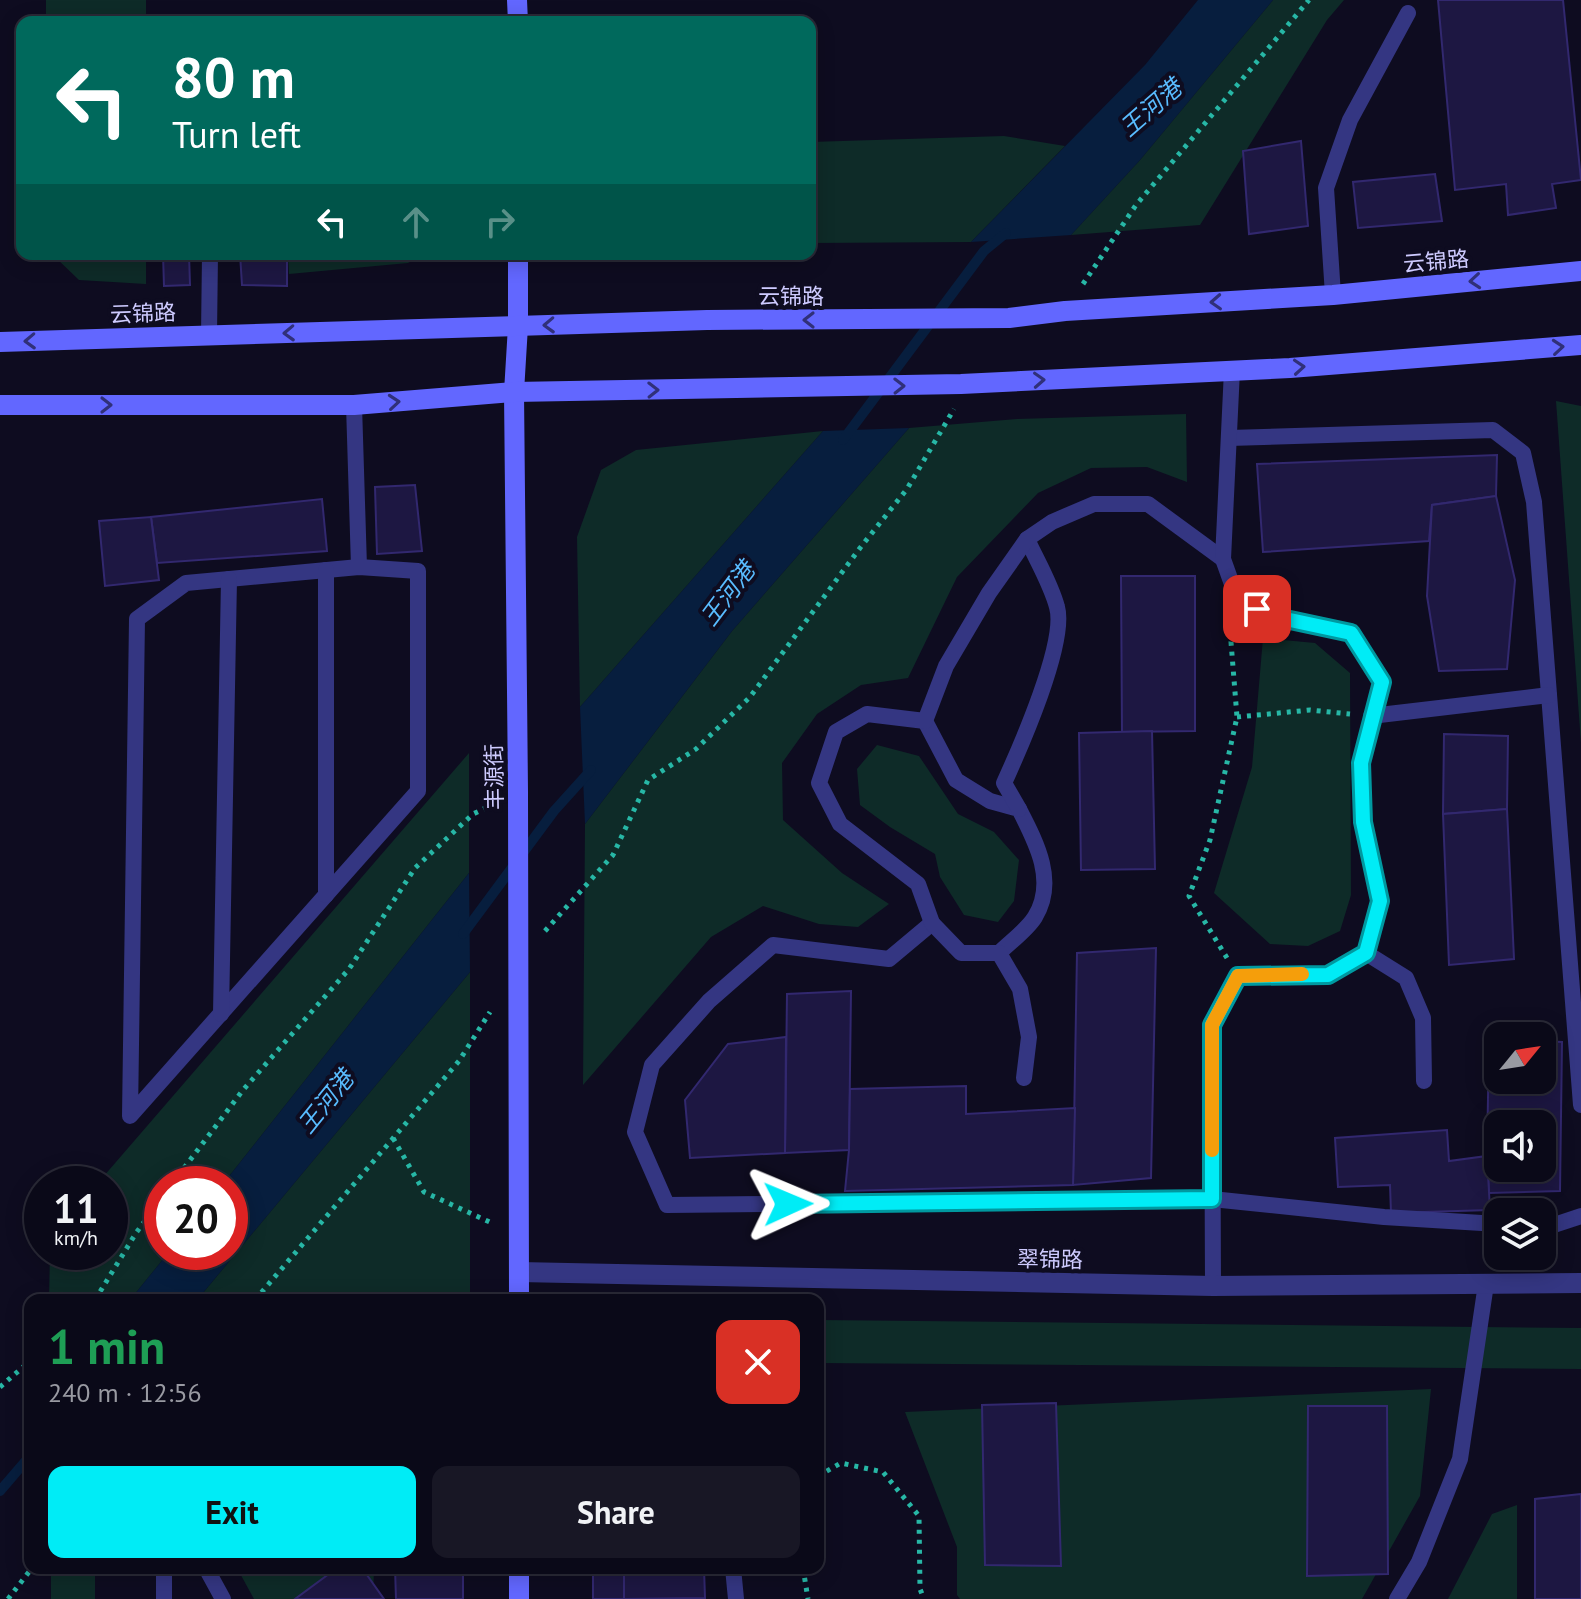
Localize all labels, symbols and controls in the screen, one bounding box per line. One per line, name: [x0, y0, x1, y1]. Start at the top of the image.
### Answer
text: 80 m: [172, 41, 295, 113]
icon: left: [40, 48, 144, 152]
water label: 王河港: [1113, 70, 1190, 143]
text: Turn left: [172, 111, 301, 158]
icon: left: [310, 200, 354, 244]
icon: ahead: [394, 200, 438, 244]
icon: right: [478, 200, 522, 244]
street label: 云锦路: [1402, 244, 1470, 278]
one-way arrow: [1469, 273, 1482, 290]
street label: 云锦路: [758, 282, 824, 310]
one-way arrow: [1209, 293, 1222, 310]
street label: 云锦路: [110, 298, 176, 328]
one-way arrow: [802, 311, 815, 329]
one-way arrow: [542, 316, 555, 334]
one-way arrow: [282, 324, 295, 341]
one-way arrow: [23, 333, 36, 350]
one-way arrow: [1552, 338, 1565, 355]
one-way arrow: [1293, 359, 1306, 376]
one-way arrow: [1033, 372, 1046, 389]
one-way arrow: [893, 377, 906, 395]
one-way arrow: [647, 381, 660, 398]
one-way arrow: [388, 394, 401, 411]
one-way arrow: [100, 396, 113, 414]
water label: 王河港: [694, 553, 763, 632]
pin: [1223, 575, 1291, 643]
icon: arrive: [1235, 587, 1279, 631]
street label: 丰源街: [479, 744, 509, 810]
north arrow: [1484, 1022, 1556, 1094]
map controls: [1484, 1022, 1556, 1270]
water label: 王河港: [291, 1062, 362, 1139]
button: sound: [1484, 1110, 1556, 1182]
position arrow: [746, 1162, 830, 1246]
speed limit sign: 20: [144, 1166, 248, 1270]
text: 11: [53, 1182, 99, 1234]
button: layers: [1484, 1198, 1556, 1270]
text: km/h: [54, 1225, 98, 1251]
street label: 翠锦路: [1017, 1244, 1083, 1274]
text: 1 min: [48, 1315, 165, 1377]
button: close: [716, 1320, 800, 1404]
text: 240 m · 12:56: [48, 1376, 202, 1409]
button: Exit: [48, 1466, 416, 1558]
button: Share: [432, 1466, 800, 1558]

